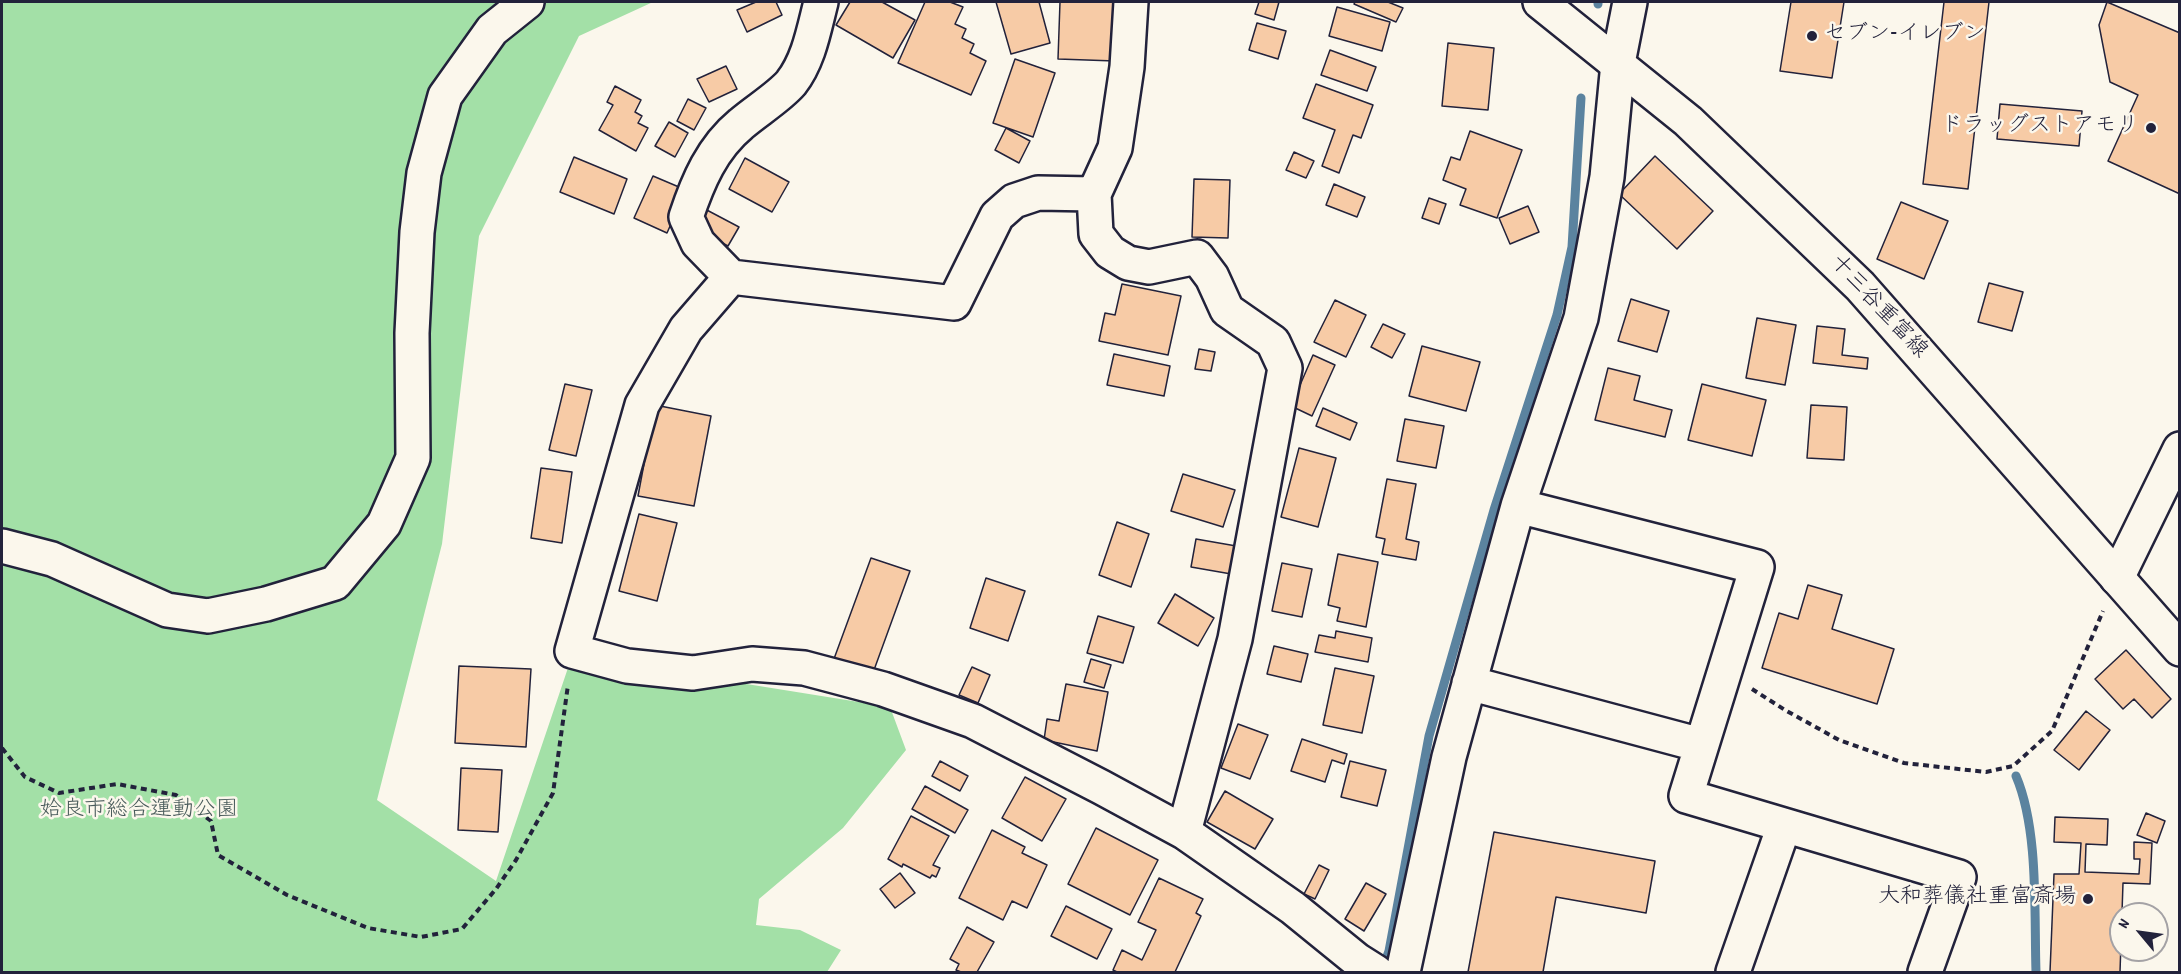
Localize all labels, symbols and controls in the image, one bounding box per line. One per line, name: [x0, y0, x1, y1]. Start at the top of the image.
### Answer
place label: セブン-イレブン: [1824, 23, 1986, 49]
marker: セブン-イレブン: [1805, 29, 1819, 43]
place label: ドラッグストアモリ: [1941, 115, 2139, 141]
marker: ドラッグストアモリ: [2144, 121, 2158, 135]
street label: 十三谷重富線: [1822, 251, 1932, 365]
park label: 姶良市総合運動公園: [40, 799, 238, 825]
place label: 大和葬儀社重富斎場: [1878, 886, 2076, 912]
marker: 大和葬儀社重富斎場: [2081, 892, 2095, 906]
north arrow: [2109, 902, 2169, 962]
text: N: [2113, 915, 2137, 933]

